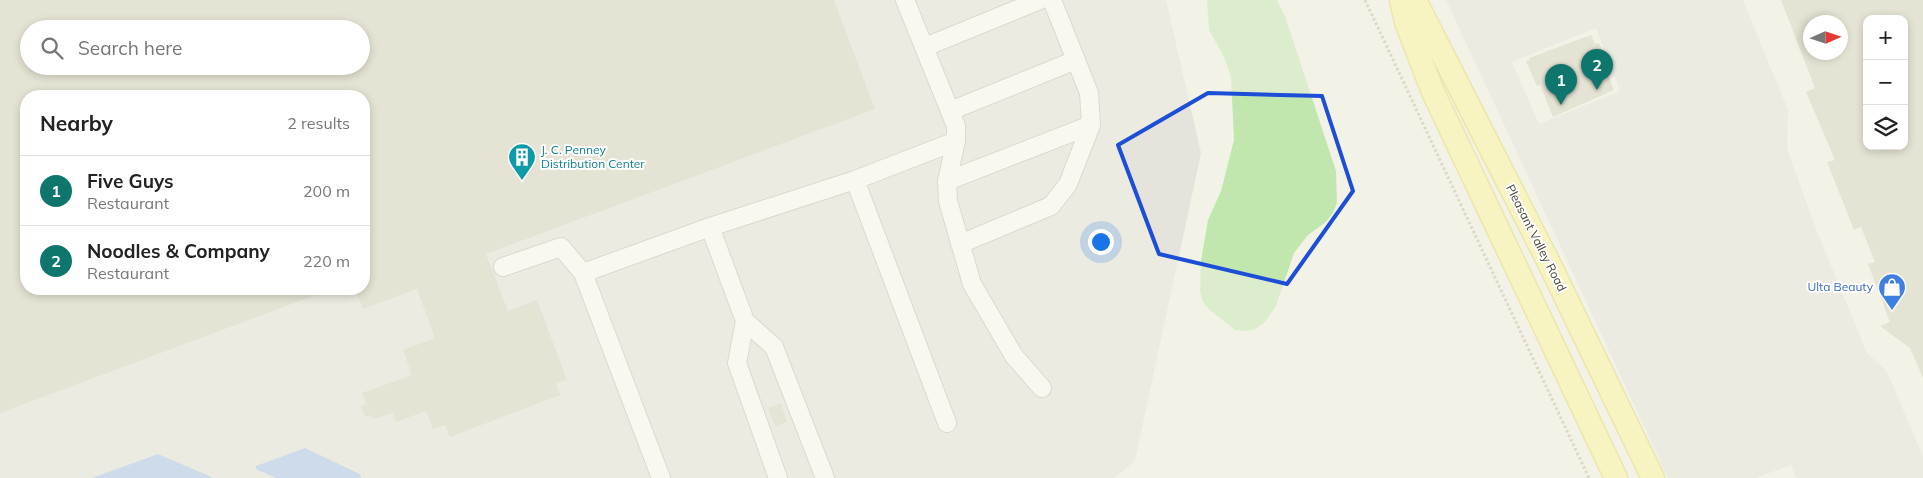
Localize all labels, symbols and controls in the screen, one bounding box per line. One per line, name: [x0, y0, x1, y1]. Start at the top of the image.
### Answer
north arrow: [1803, 15, 1848, 60]
map controls: [1863, 15, 1908, 150]
button: +: [1863, 15, 1908, 60]
search box: [20, 20, 370, 75]
icon: search: [38, 34, 66, 62]
text: Search here: [78, 36, 182, 60]
pin: 2: [1581, 49, 1613, 90]
button: −: [1863, 60, 1908, 105]
pin: 1: [1545, 64, 1577, 105]
button: layers: [1863, 105, 1908, 150]
text: Nearby: [40, 110, 113, 136]
text: 2 results: [287, 113, 350, 133]
building icon: J. C. Penney Distribution Center: [507, 142, 537, 181]
place label: J. C. Penney Distribution Center: [541, 142, 645, 171]
text: Five Guys: [87, 169, 174, 193]
text: 1: [51, 181, 61, 201]
text: 200 m: [303, 181, 350, 201]
street label: Pleasant Valley Road: [1503, 182, 1570, 294]
text: Restaurant: [87, 193, 169, 213]
your location: [1088, 229, 1114, 255]
text: Noodles & Company: [87, 239, 270, 263]
text: 2: [51, 251, 61, 271]
text: 220 m: [303, 251, 350, 271]
text: Restaurant: [87, 263, 169, 283]
shop icon: Ulta Beauty: [1877, 272, 1907, 311]
place label: Ulta Beauty: [1807, 279, 1874, 294]

